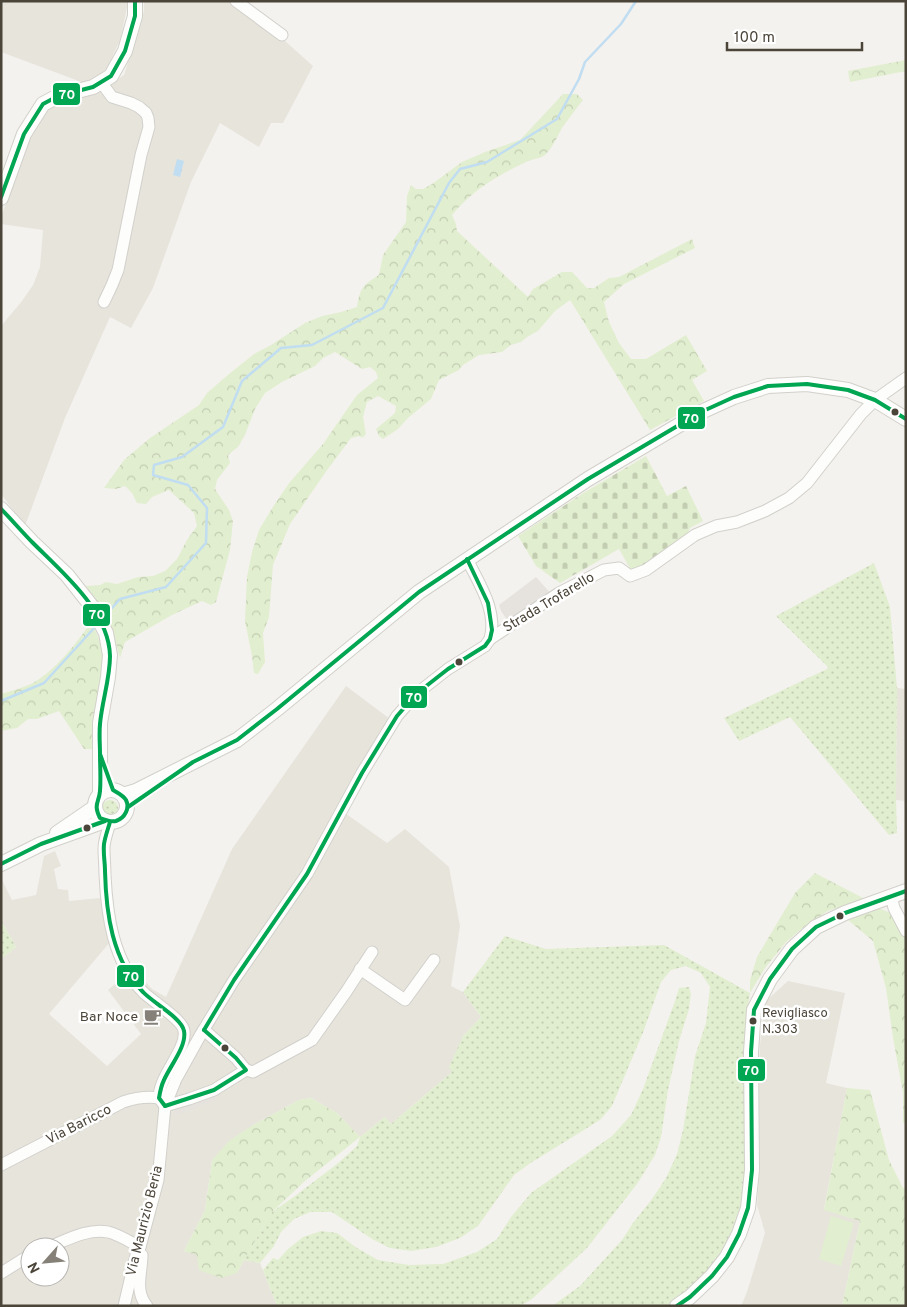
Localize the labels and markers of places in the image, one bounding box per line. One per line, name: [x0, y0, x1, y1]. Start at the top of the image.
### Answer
unlabelled marker: [890, 407, 900, 417]
unlabelled marker: [454, 657, 464, 667]
unlabelled marker: [82, 823, 92, 833]
unlabelled marker: [835, 911, 845, 921]
place label: Revigliasco N.303: [762, 1006, 828, 1038]
cafe icon: Bar Noce: [142, 1007, 162, 1027]
place label: Bar Noce: [80, 1009, 138, 1026]
marker: Revigliasco N.303: [748, 1016, 758, 1026]
unlabelled marker: [220, 1043, 230, 1053]

